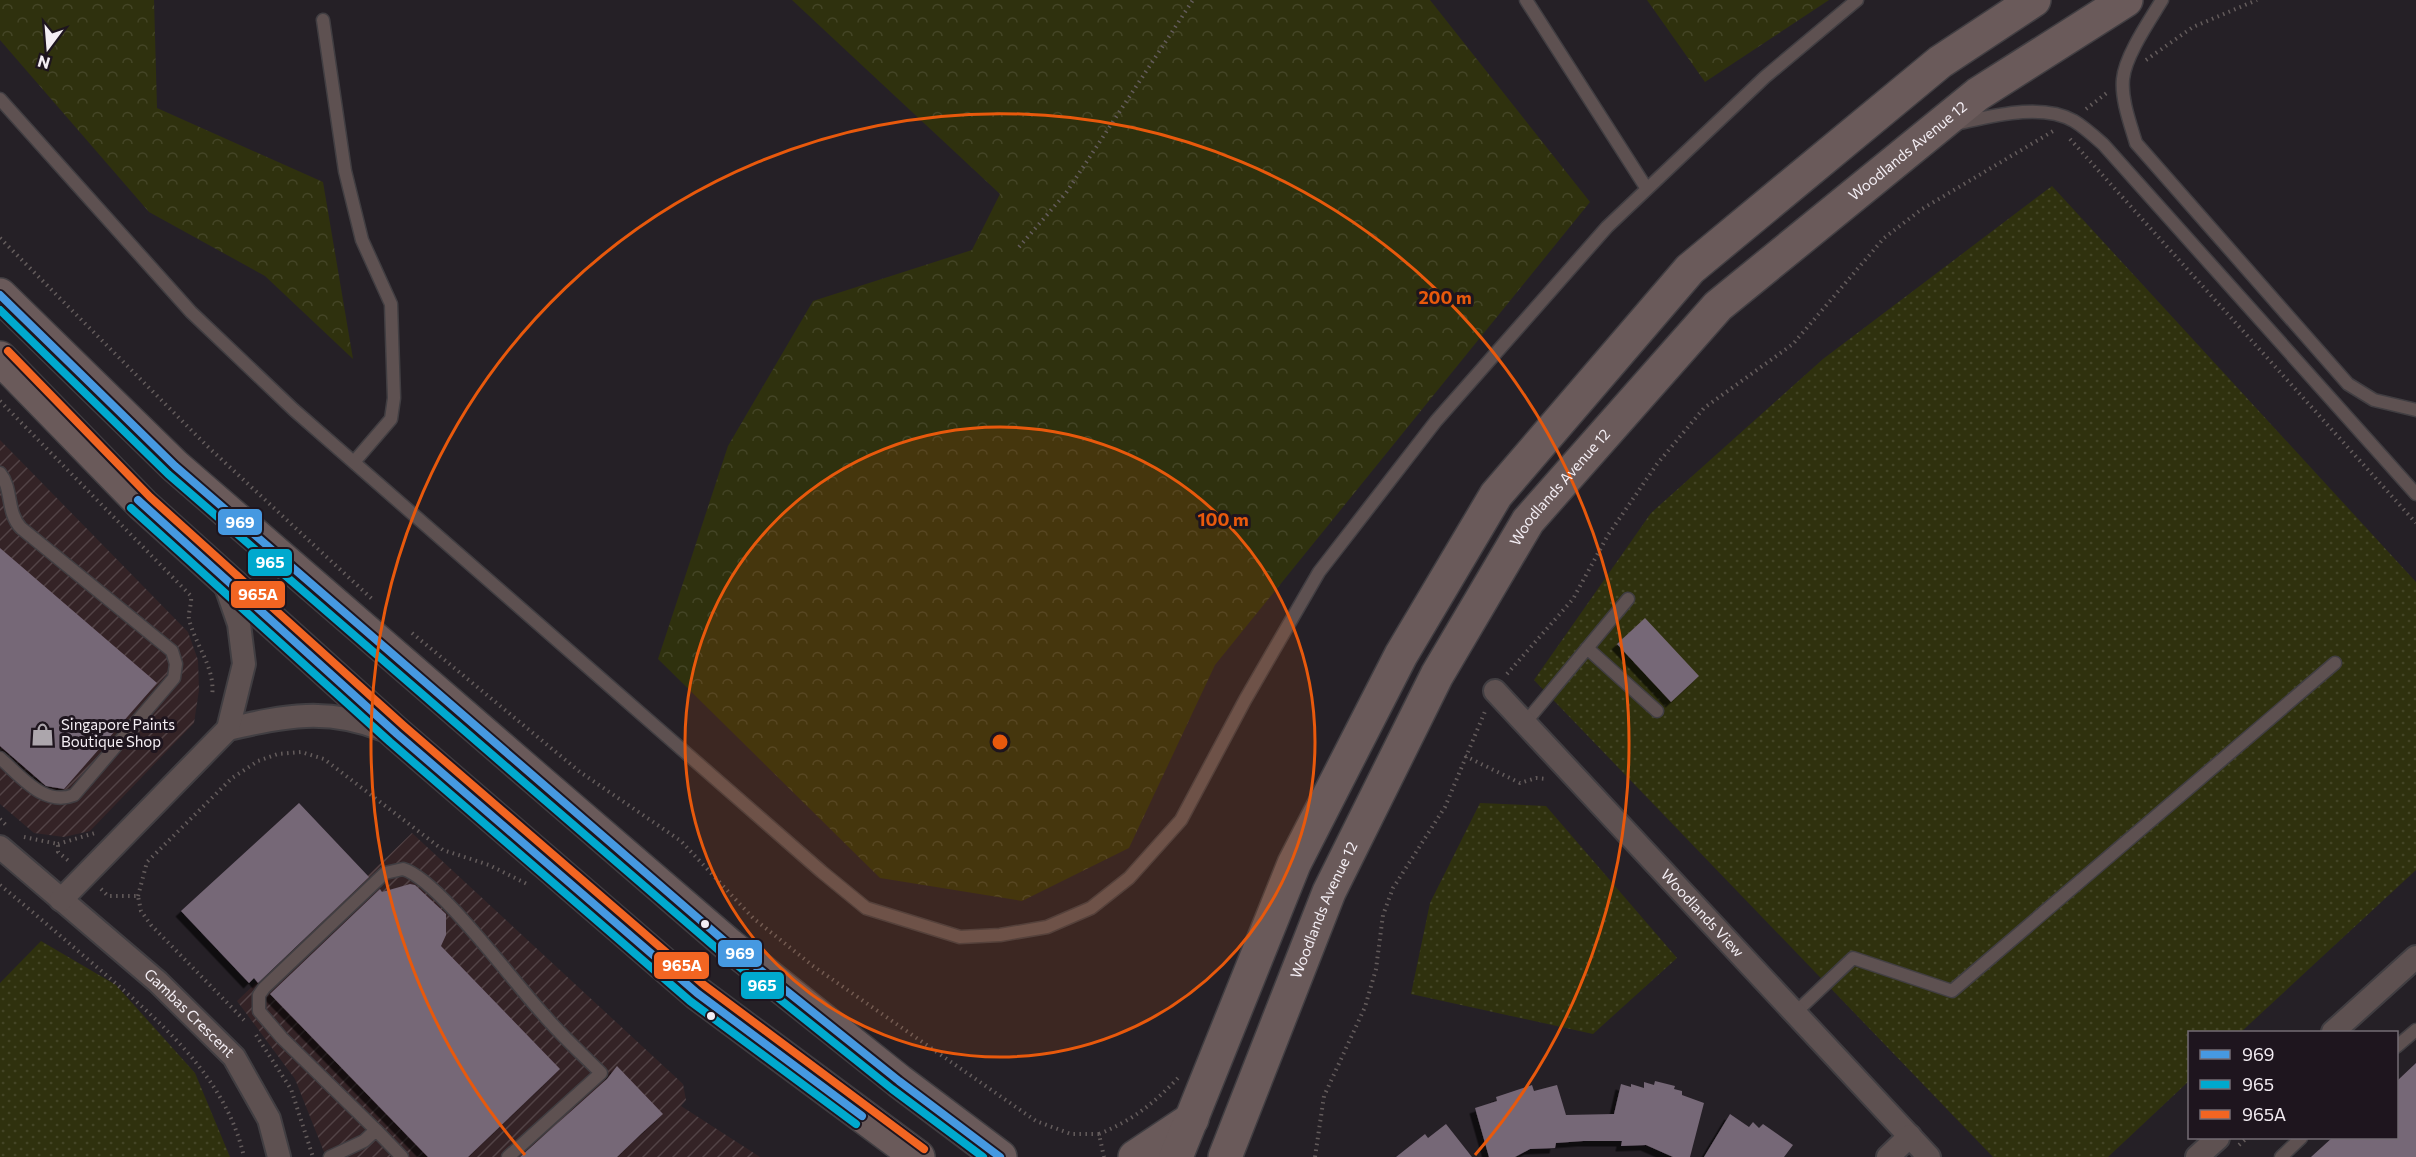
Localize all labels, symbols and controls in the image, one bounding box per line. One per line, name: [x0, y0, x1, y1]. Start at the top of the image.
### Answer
north arrow: [18, 18, 78, 78]
text: N: [35, 52, 52, 74]
street label: Woodlands Avenue 12: [1845, 97, 1970, 204]
text: 200 m: [1418, 286, 1472, 308]
street label: Woodlands Avenue 12: [1505, 425, 1613, 549]
line badge: 969: [217, 508, 263, 536]
text: 100 m: [1197, 508, 1249, 530]
text: 969: [225, 512, 255, 531]
line badge: 965: [247, 548, 293, 577]
text: 965: [255, 552, 285, 571]
line badge: 965A: [230, 580, 286, 609]
text: 965A: [238, 584, 279, 603]
place label: Singapore Paints Boutique Shop: [61, 715, 175, 750]
shop icon: Singapore Paints Boutique Shop: [30, 721, 56, 747]
centre of rings: [990, 732, 1010, 752]
street label: Woodlands Avenue 12: [1286, 838, 1361, 981]
street label: Woodlands View: [1658, 865, 1748, 960]
unlabelled marker: [699, 918, 711, 930]
line badge: 969: [717, 939, 763, 968]
text: 969: [725, 943, 755, 962]
line badge: 965A: [653, 951, 710, 980]
text: 965A: [662, 955, 703, 974]
street label: Gambas Crescent: [141, 964, 239, 1061]
line badge: 965: [740, 971, 785, 1000]
text: 965: [747, 975, 777, 994]
unlabelled marker: [705, 1010, 717, 1022]
legend: [2188, 1031, 2398, 1139]
text: 969: [2242, 1043, 2275, 1065]
text: 965: [2242, 1073, 2274, 1095]
text: 965A: [2242, 1103, 2286, 1125]

